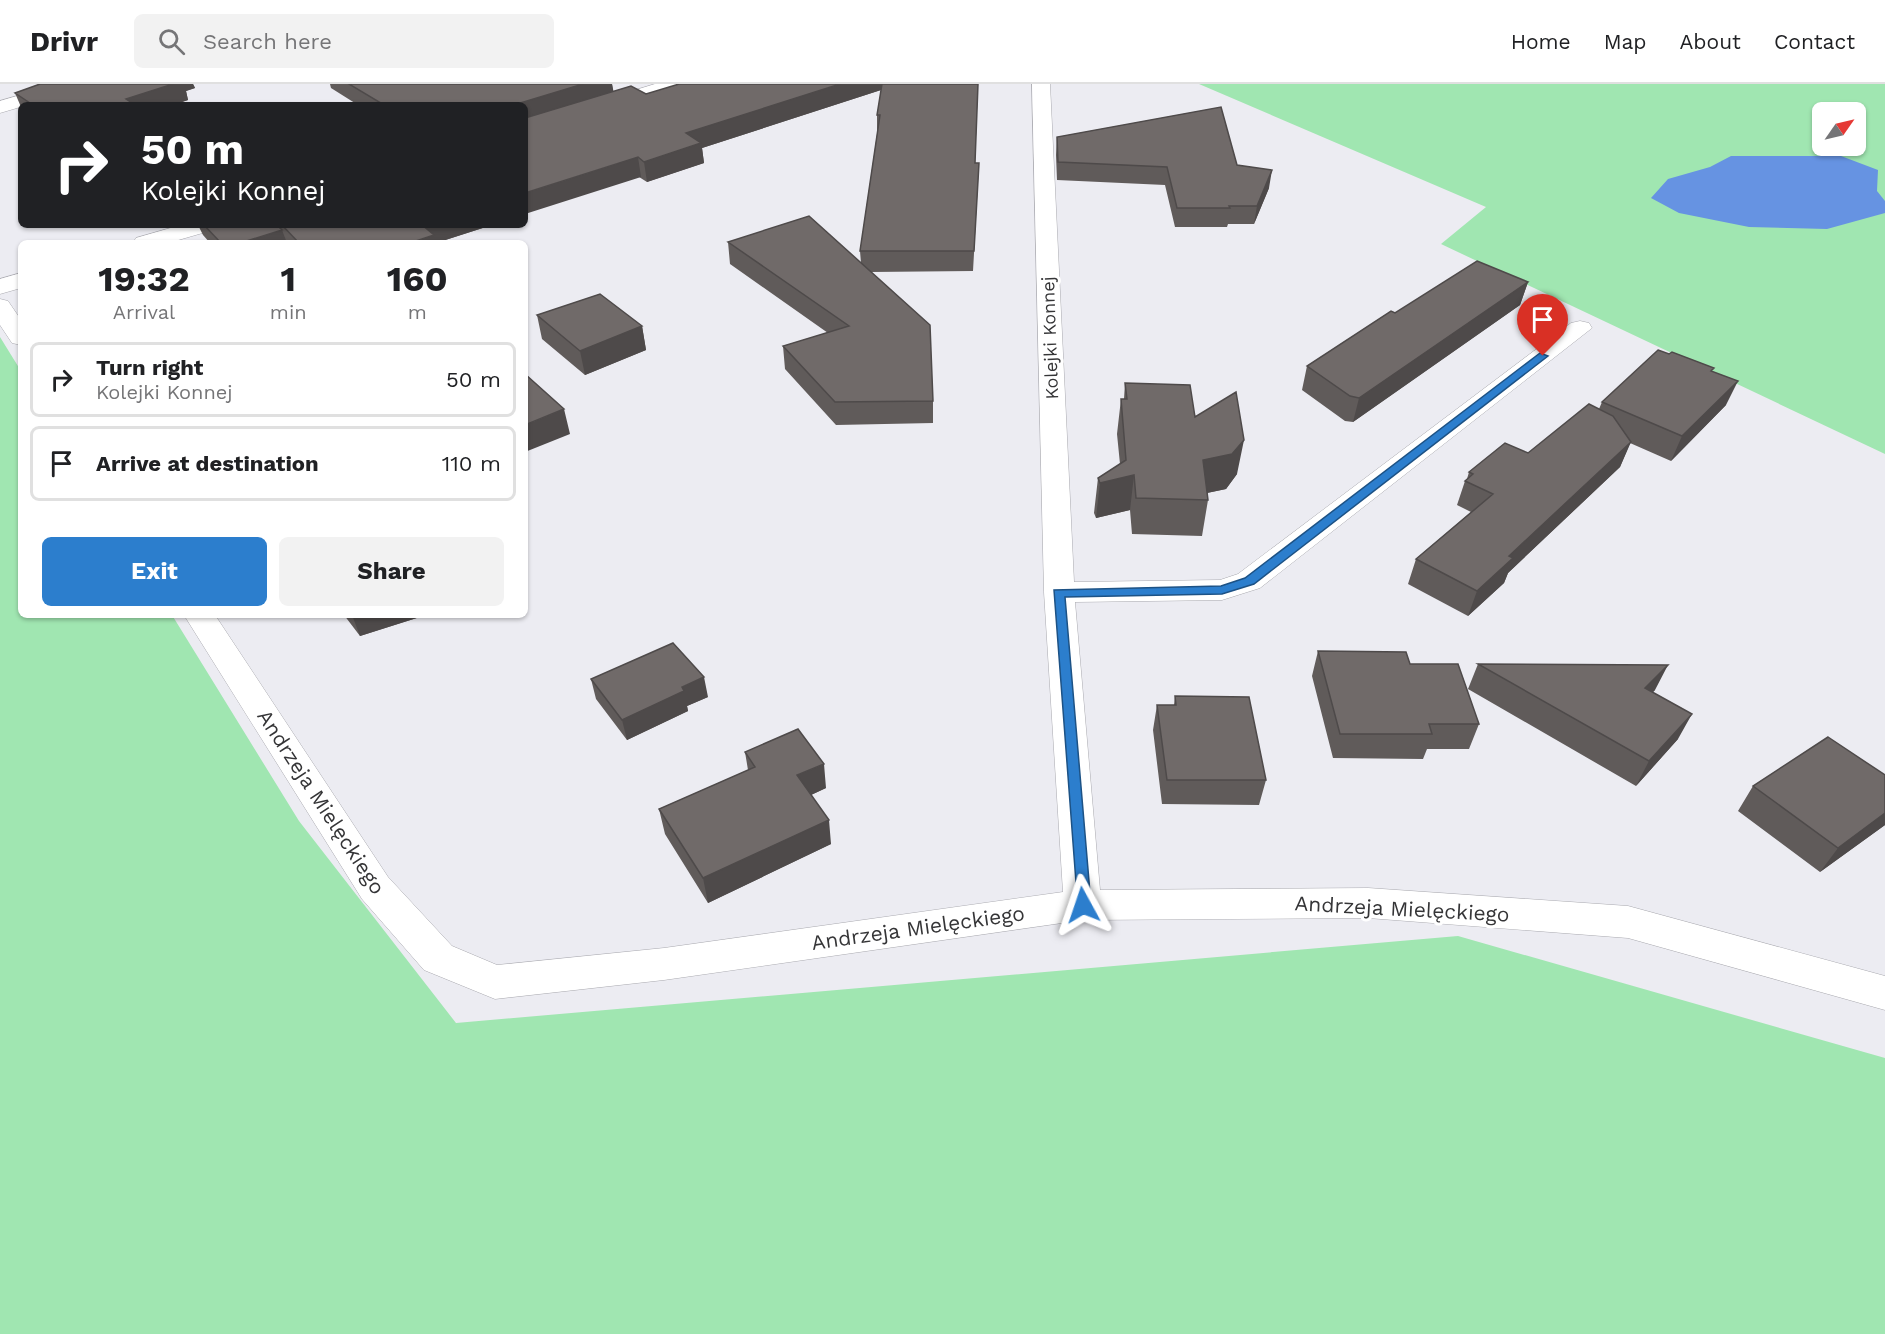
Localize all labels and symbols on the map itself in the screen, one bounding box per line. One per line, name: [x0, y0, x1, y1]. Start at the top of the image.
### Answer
north arrow: [1812, 102, 1866, 156]
street label: Kolejki Konnej: [1037, 276, 1062, 400]
pin: [1517, 294, 1568, 356]
street label: Andrzeja Mielęckiego: [252, 705, 391, 899]
position arrow: [1051, 873, 1115, 937]
street label: Andrzeja Mielęckiego: [1294, 890, 1510, 927]
street label: Andrzeja Mielęckiego: [810, 900, 1026, 955]

